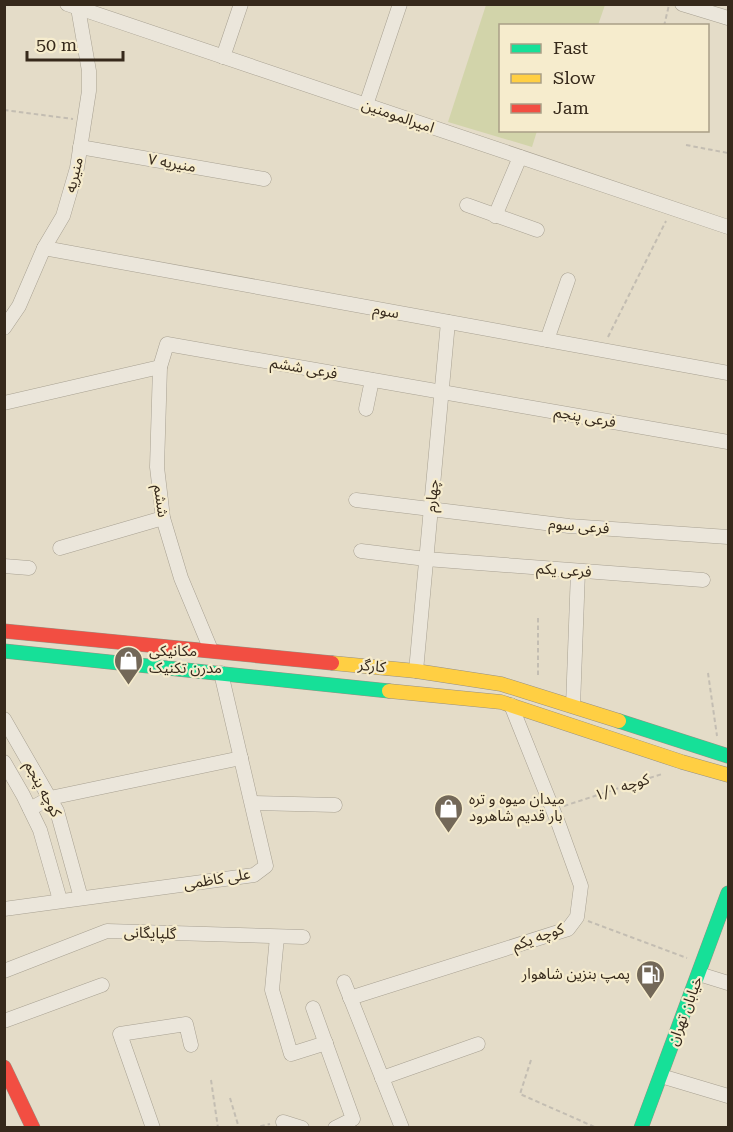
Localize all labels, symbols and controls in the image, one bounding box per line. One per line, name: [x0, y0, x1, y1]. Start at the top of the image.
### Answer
scale bar: [27, 24, 123, 62]
legend: [499, 24, 709, 132]
text: 50 m: [36, 34, 77, 55]
text: Fast: [553, 37, 588, 58]
text: Slow: [553, 67, 595, 88]
street label: امیرالمومنین: [359, 95, 437, 137]
text: Jam: [553, 97, 589, 118]
street label: منیریه ۷: [147, 150, 197, 176]
street label: منیریه: [61, 155, 87, 195]
street label: سوم: [371, 300, 401, 324]
street label: فرعی ششم: [269, 353, 339, 385]
street label: فرعی پنجم: [552, 403, 618, 433]
street label: چهارم: [422, 479, 444, 513]
street label: ششم: [148, 483, 172, 519]
street label: فرعی سوم: [548, 514, 610, 540]
street label: فرعی یکم: [536, 559, 592, 583]
place label: مکانیکی مدرن تکنیک: [149, 642, 222, 677]
shop icon: مکانیکی مدرن تکنیک: [112, 644, 144, 686]
street label: کارگر: [356, 656, 387, 676]
street label: کوچه پنجم: [19, 758, 66, 822]
street label: کوچه ۱/۱: [592, 769, 653, 805]
place label: میدان میوه و تره بار قدیم شاهرود: [469, 790, 565, 827]
shop icon: میدان میوه و تره بار قدیم شاهرود: [432, 792, 464, 834]
street label: علی کاظمی: [182, 865, 252, 893]
street label: کوچه یکم: [510, 919, 568, 957]
street label: گلپایگانی: [124, 923, 177, 944]
fuel station icon: پمپ بنزین شاهوار: [635, 958, 667, 1000]
place label: پمپ بنزین شاهوار: [521, 965, 630, 984]
street label: خیابان تهران: [664, 974, 706, 1048]

